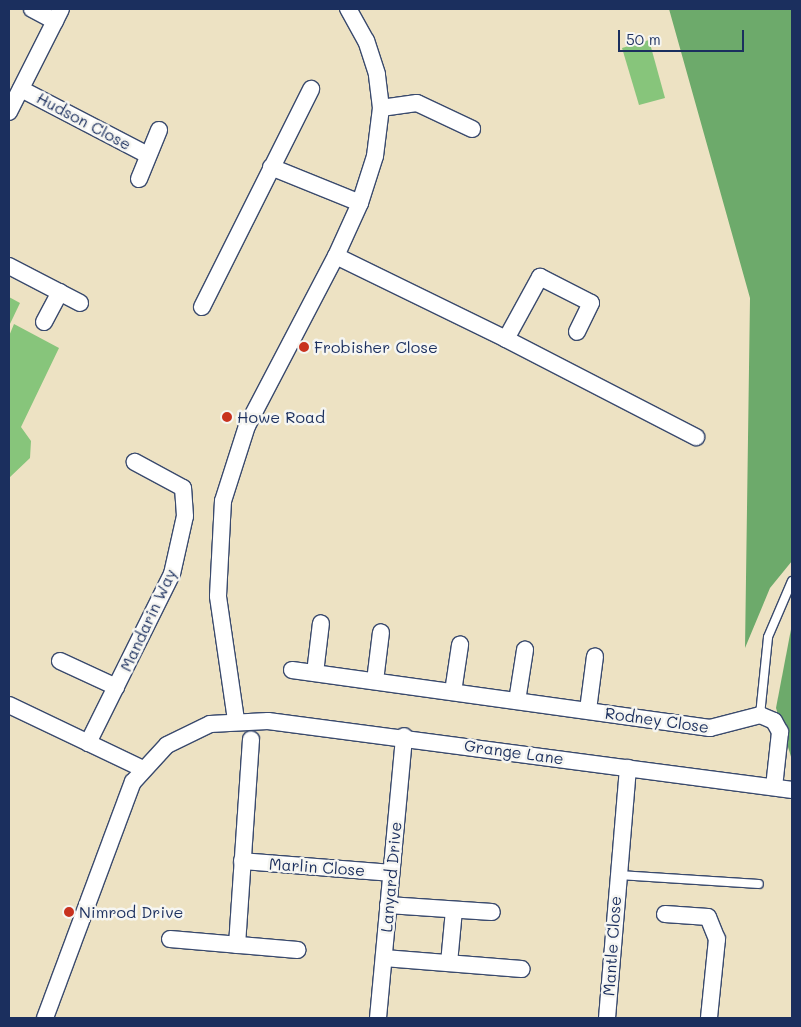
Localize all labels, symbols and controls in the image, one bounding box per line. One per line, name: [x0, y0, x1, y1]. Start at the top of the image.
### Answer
scale bar: [621, 20, 747, 52]
text: 50 m: [626, 29, 661, 49]
street label: Hudson Close: [34, 88, 134, 154]
place label: Frobisher Close: [314, 337, 438, 357]
marker: Frobisher Close: [298, 341, 310, 353]
place label: Howe Road: [237, 407, 325, 427]
marker: Howe Road: [221, 411, 233, 423]
street label: Mandarin Way: [116, 566, 180, 674]
street label: Rodney Close: [604, 703, 710, 737]
street label: Grange Lane: [463, 736, 565, 768]
street label: Lanyard Drive: [377, 821, 405, 933]
street label: Marlin Close: [268, 854, 366, 880]
street label: Mantle Close: [599, 895, 625, 997]
place label: Nimrod Drive: [79, 902, 184, 922]
marker: Nimrod Drive: [63, 906, 75, 918]

